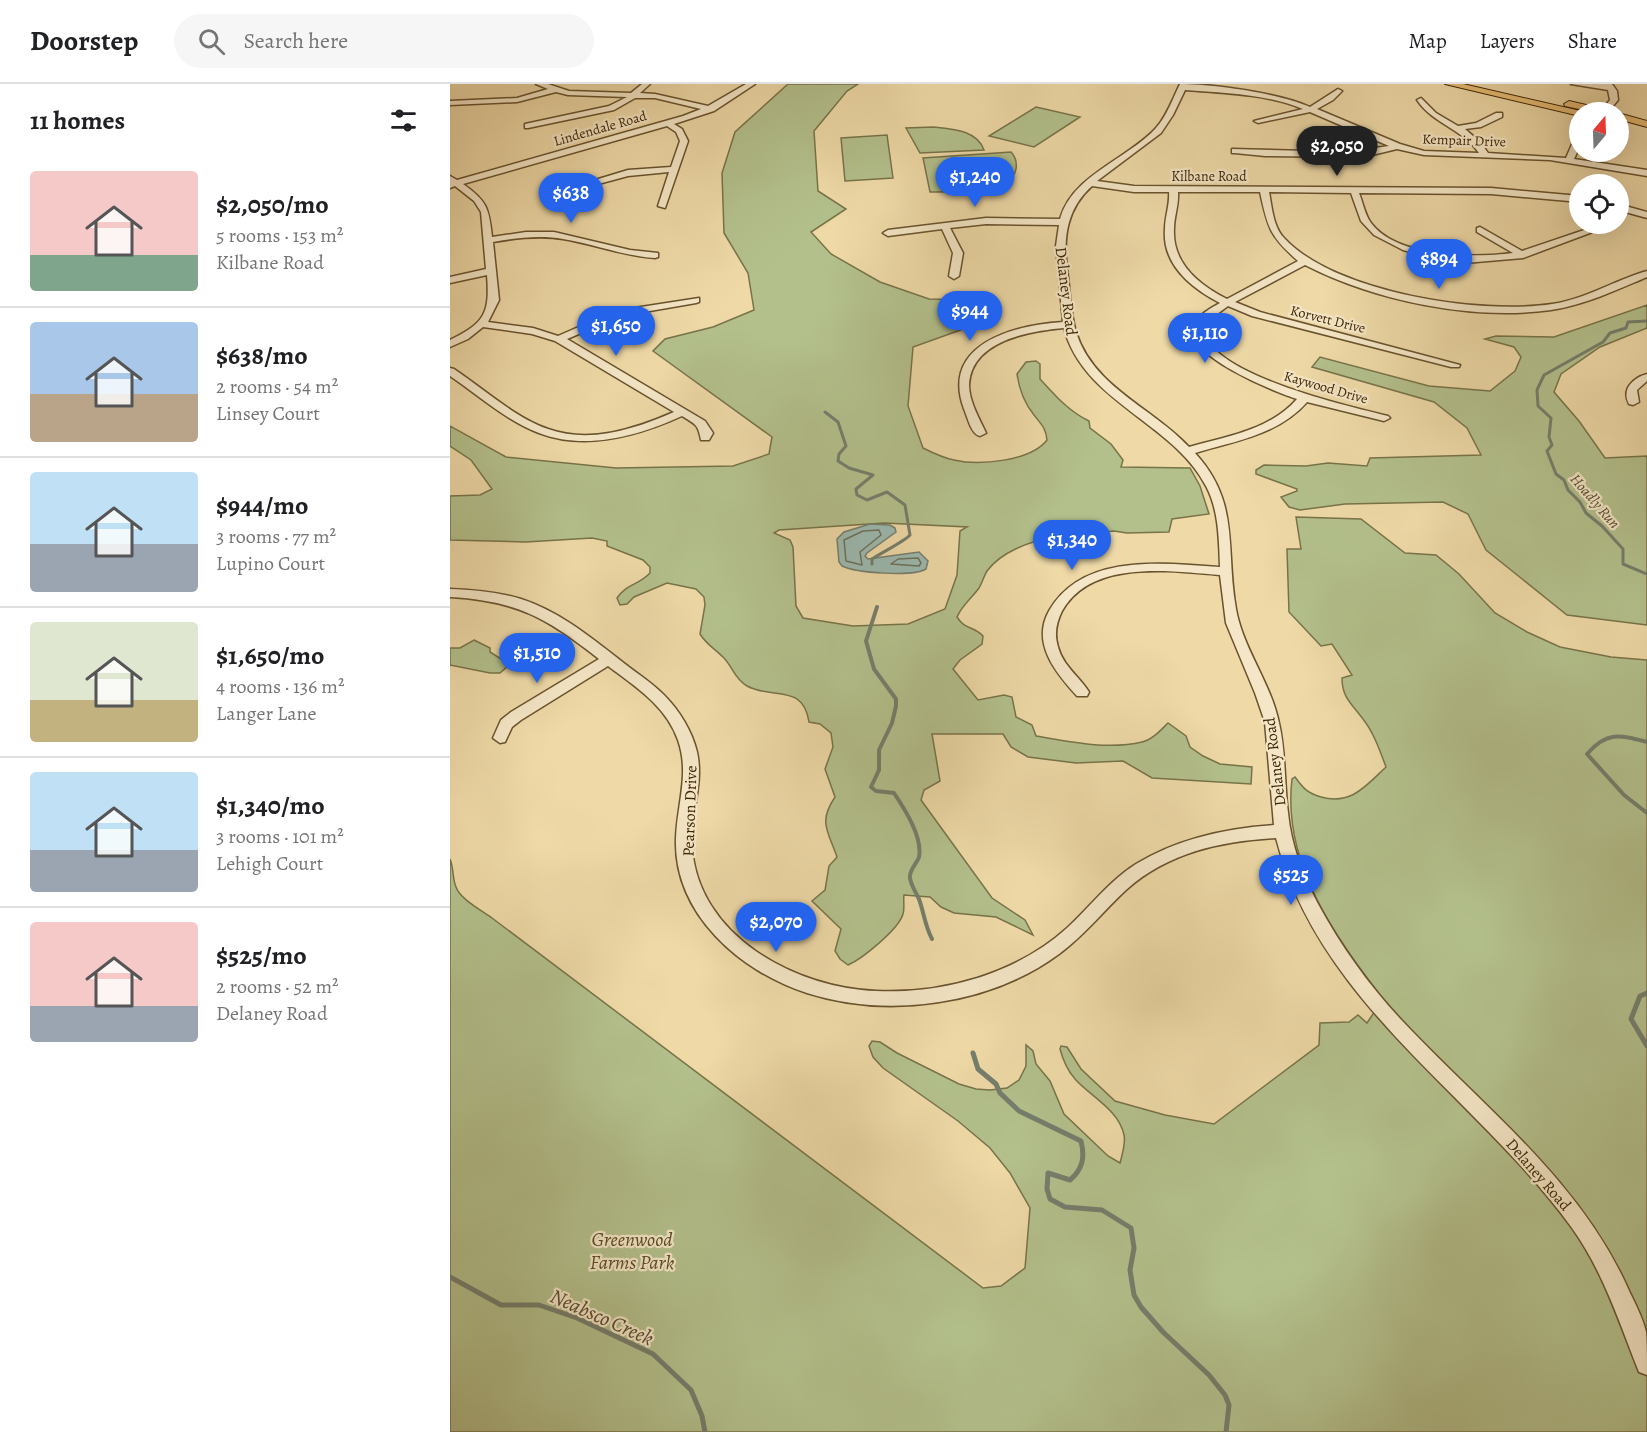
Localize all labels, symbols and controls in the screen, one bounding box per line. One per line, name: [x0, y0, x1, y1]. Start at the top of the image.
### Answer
search box: [174, 14, 594, 68]
text: Doorstep: [30, 22, 138, 60]
icon: search: [195, 25, 228, 58]
text: Search here: [243, 26, 348, 56]
text: Map: [1408, 27, 1447, 55]
text: Layers: [1480, 27, 1535, 55]
text: Share: [1568, 27, 1617, 55]
north arrow: [1569, 102, 1629, 162]
map controls: [1569, 102, 1629, 234]
text: 11 homes: [30, 103, 125, 138]
icon: filters: [387, 104, 420, 137]
street label: Lindendale Road: [551, 106, 649, 151]
pin: $2,050: [1288, 126, 1386, 177]
street label: Kempair Drive: [1422, 130, 1506, 151]
text: $2,050: [1310, 132, 1364, 159]
pin: $1,240: [926, 157, 1024, 208]
text: $1,240: [950, 163, 1000, 190]
street label: Kilbane Road: [1171, 167, 1247, 186]
pin: $638: [535, 173, 607, 224]
button: locate: [1569, 174, 1629, 234]
text: $638: [553, 179, 589, 206]
text: $2,050/mo: [216, 187, 329, 222]
icon: home: [78, 195, 150, 267]
text: 5 rooms · 153 m²: [216, 222, 343, 249]
pin: $894: [1403, 239, 1475, 290]
street label: Delaney Road: [1050, 245, 1082, 337]
text: $894: [1420, 245, 1458, 272]
text: Kilbane Road: [216, 249, 324, 276]
pin: $944: [934, 291, 1006, 342]
text: $944: [951, 297, 989, 324]
street label: Korvett Drive: [1288, 301, 1367, 338]
pin: $1,650: [567, 306, 665, 357]
text: $1,650: [591, 312, 641, 339]
pin: $1,110: [1156, 313, 1254, 364]
text: $1,110: [1182, 319, 1228, 346]
text: $638/mo: [216, 338, 308, 373]
icon: home: [78, 346, 150, 418]
street label: Kaywood Drive: [1282, 366, 1370, 409]
text: 2 rooms · 54 m²: [216, 373, 338, 400]
text: Linsey Court: [216, 400, 320, 427]
water label: Hoadly Run: [1566, 469, 1624, 533]
text: $944/mo: [216, 488, 308, 523]
icon: home: [78, 496, 150, 568]
pin: $1,340: [1023, 520, 1121, 571]
text: 3 rooms · 77 m²: [216, 523, 336, 550]
text: $1,340: [1047, 526, 1097, 553]
text: Lupino Court: [216, 550, 325, 577]
pin: $1,510: [488, 633, 586, 684]
text: $1,650/mo: [216, 638, 325, 673]
text: $1,510: [513, 639, 561, 666]
icon: home: [78, 646, 150, 718]
text: 4 rooms · 136 m²: [216, 673, 345, 700]
text: Langer Lane: [216, 700, 316, 727]
street label: Delaney Road: [1259, 716, 1291, 808]
street label: Pearson Drive: [677, 765, 703, 857]
text: $1,340/mo: [216, 788, 325, 823]
icon: home: [78, 796, 150, 868]
text: 3 rooms · 101 m²: [216, 823, 344, 850]
text: Lehigh Court: [216, 850, 323, 877]
pin: $525: [1255, 855, 1327, 906]
text: $525: [1273, 861, 1309, 888]
pin: $2,070: [727, 902, 825, 953]
text: $2,070: [749, 908, 803, 935]
text: $525/mo: [216, 938, 307, 973]
icon: home: [78, 946, 150, 1018]
text: 2 rooms · 52 m²: [216, 973, 339, 1000]
text: Delaney Road: [216, 1000, 328, 1027]
street label: Delaney Road: [1501, 1134, 1576, 1216]
park label: Greenwood Farms Park: [590, 1226, 674, 1276]
water label: Neabsco Creek: [546, 1282, 658, 1352]

